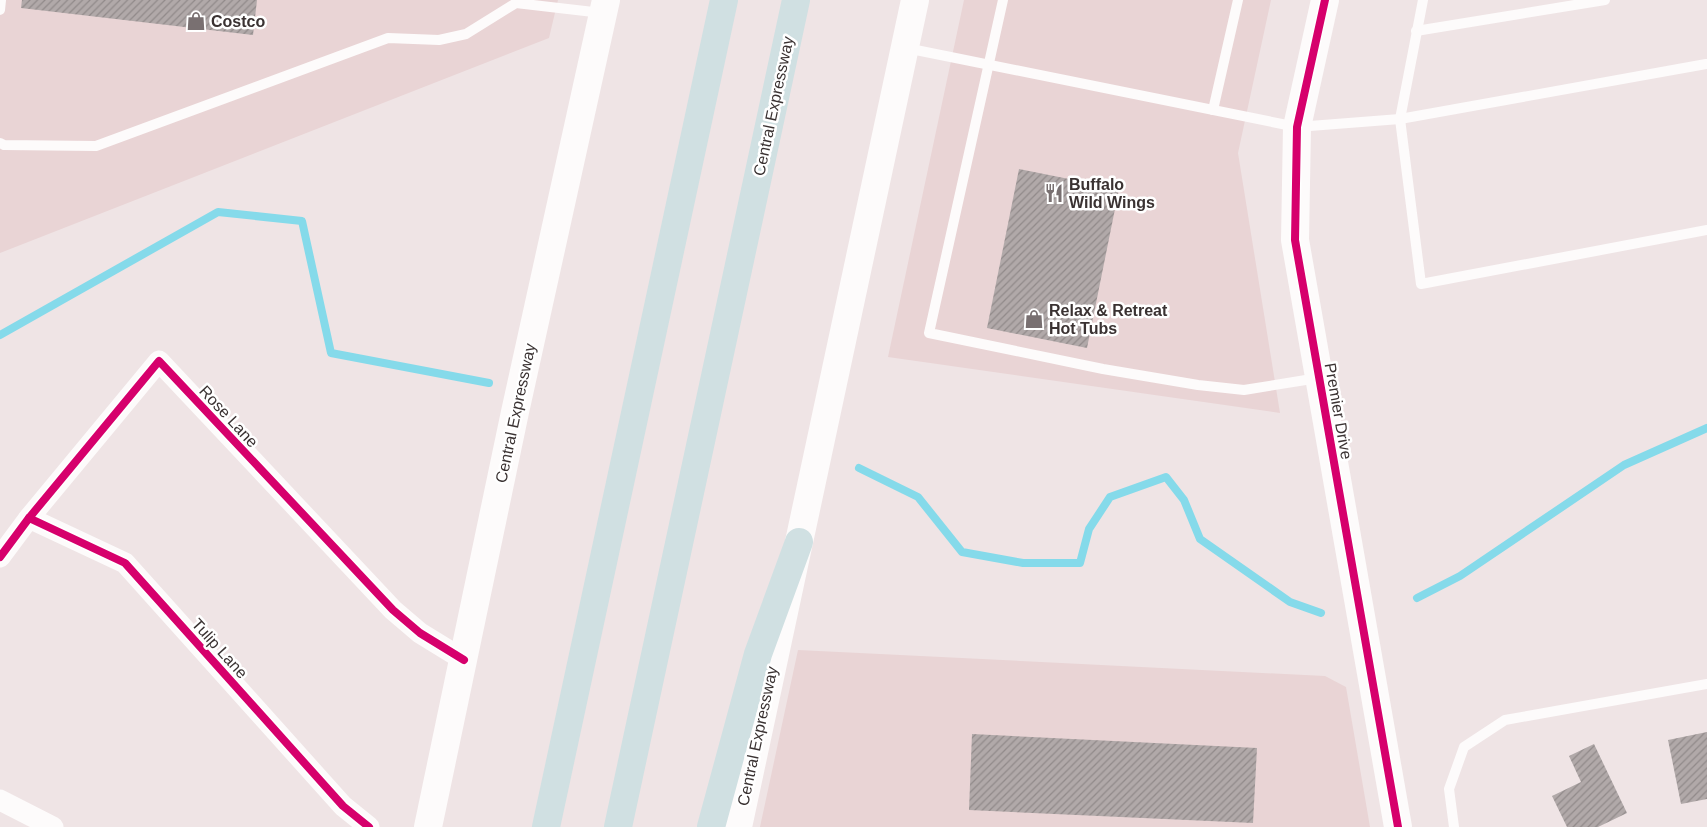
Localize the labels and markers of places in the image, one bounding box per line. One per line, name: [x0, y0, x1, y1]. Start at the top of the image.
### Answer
shop icon: Costco: [185, 10, 207, 32]
place label: Costco: [211, 13, 265, 30]
place label: Buffalo Wild Wings: [1069, 176, 1155, 211]
restaurant icon: Buffalo Wild Wings: [1043, 182, 1065, 204]
place label: Relax & Retreat Hot Tubs: [1049, 302, 1168, 337]
shop icon: Relax & Retreat Hot Tubs: [1023, 308, 1045, 330]

